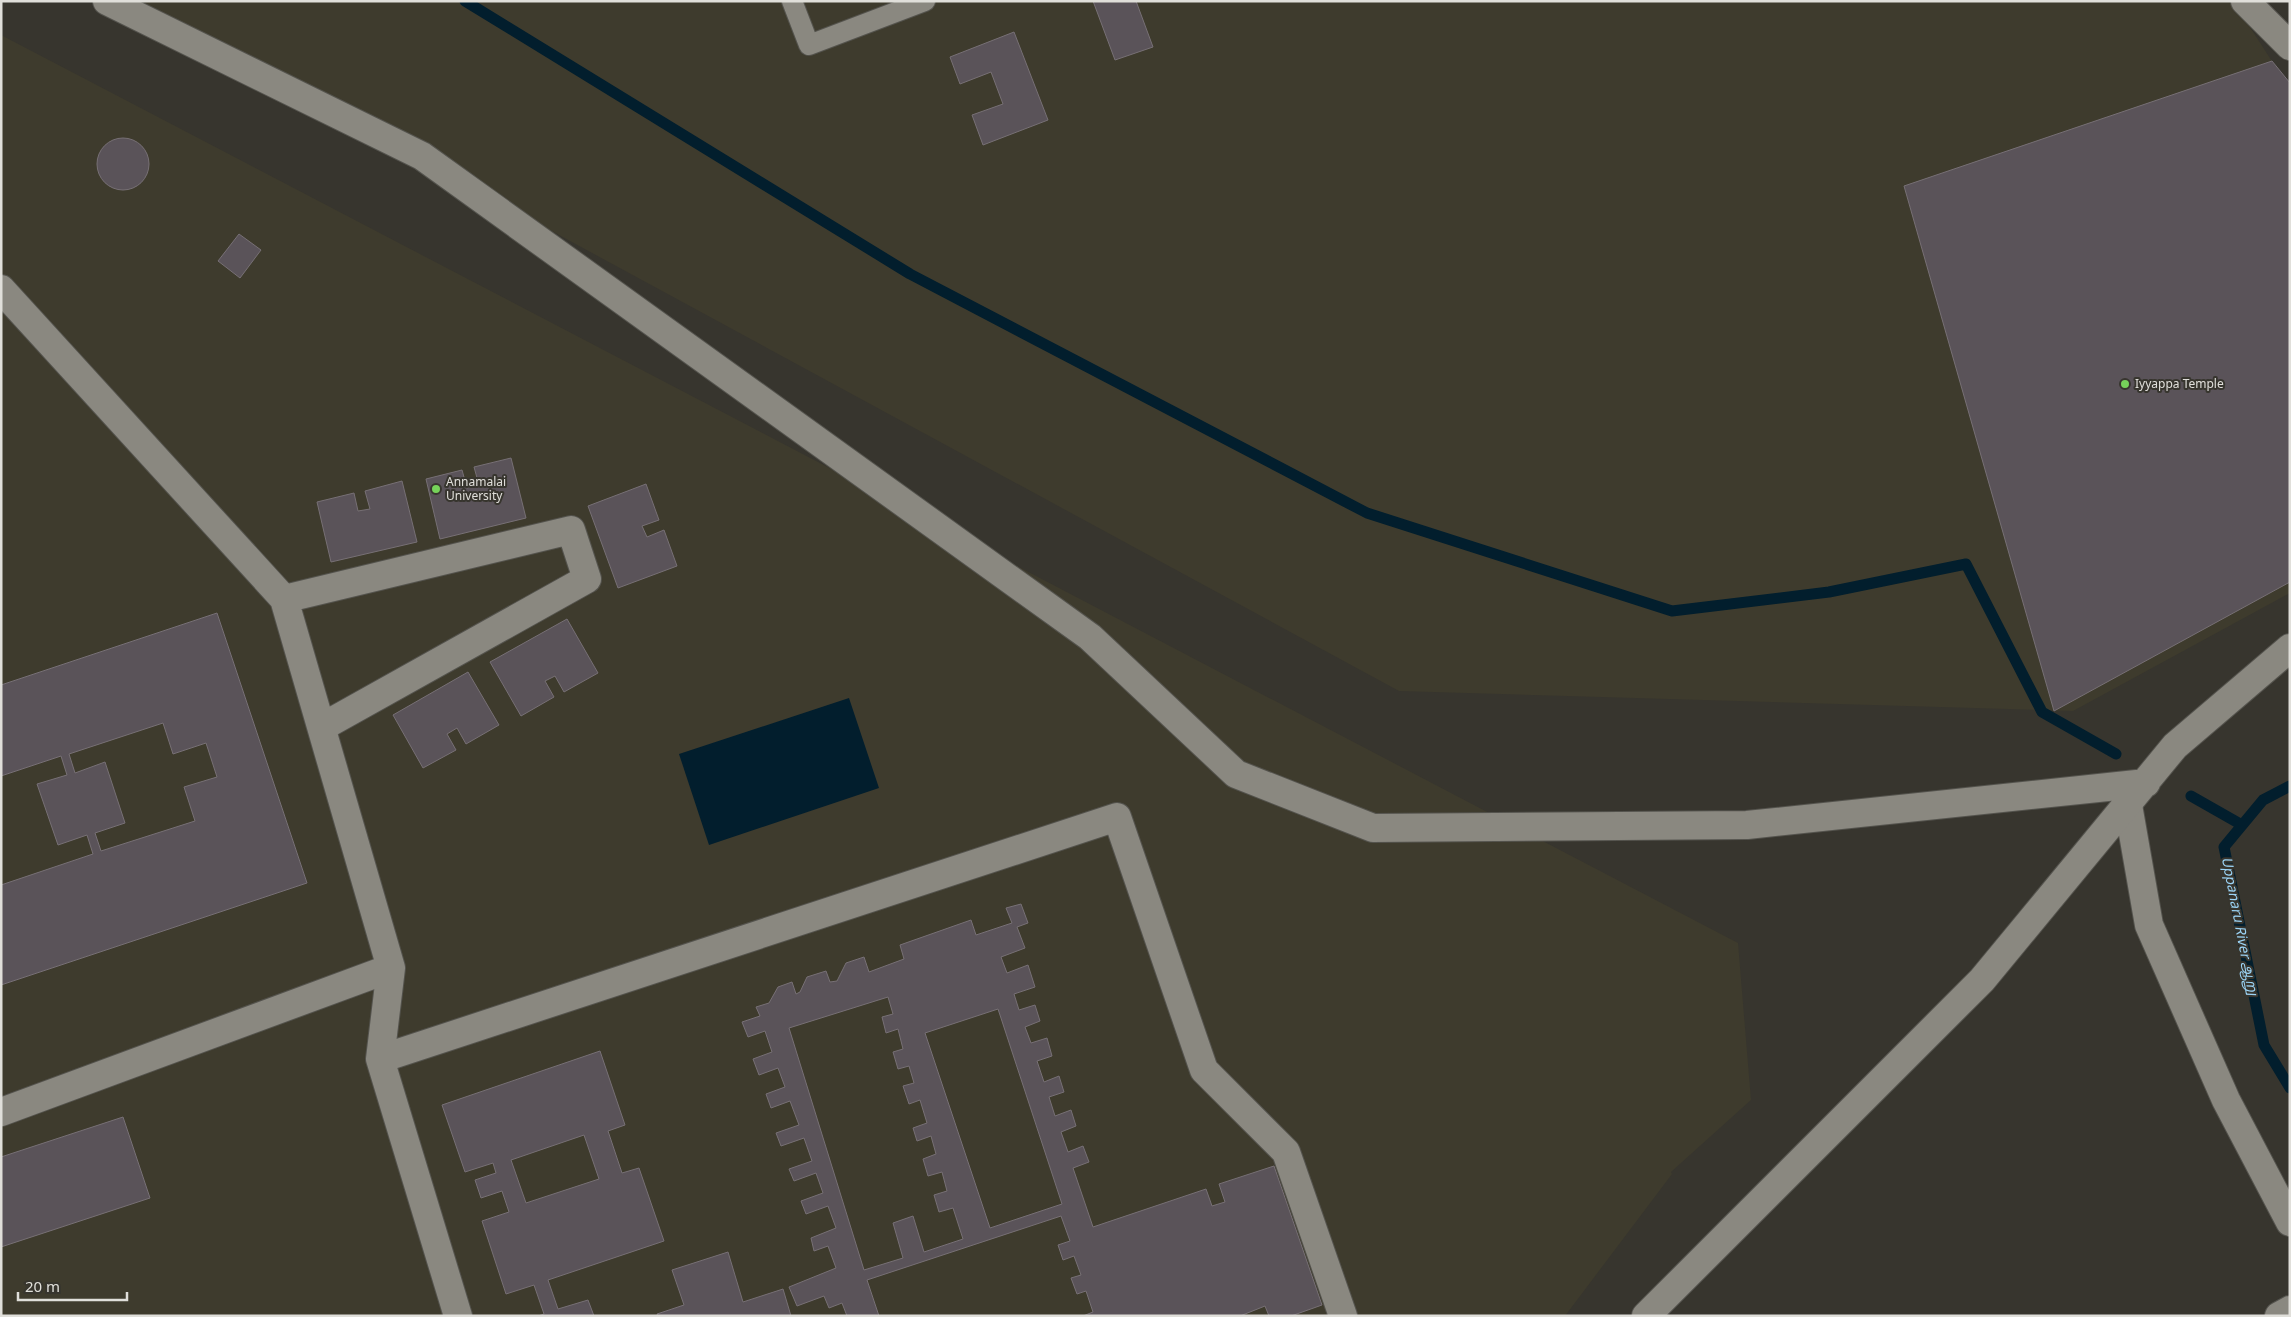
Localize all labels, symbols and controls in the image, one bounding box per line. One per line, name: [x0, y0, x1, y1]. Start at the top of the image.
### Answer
marker: Iyyappa Temple: [2119, 378, 2131, 390]
place label: Iyyappa Temple: [2135, 378, 2224, 392]
place label: Annamalai University: [446, 476, 506, 504]
marker: Annamalai University: [430, 483, 442, 495]
water label: Uppanaru River ஆறு: [2217, 855, 2261, 998]
scale bar: [18, 1270, 126, 1302]
text: 20 m: [25, 1279, 60, 1298]

